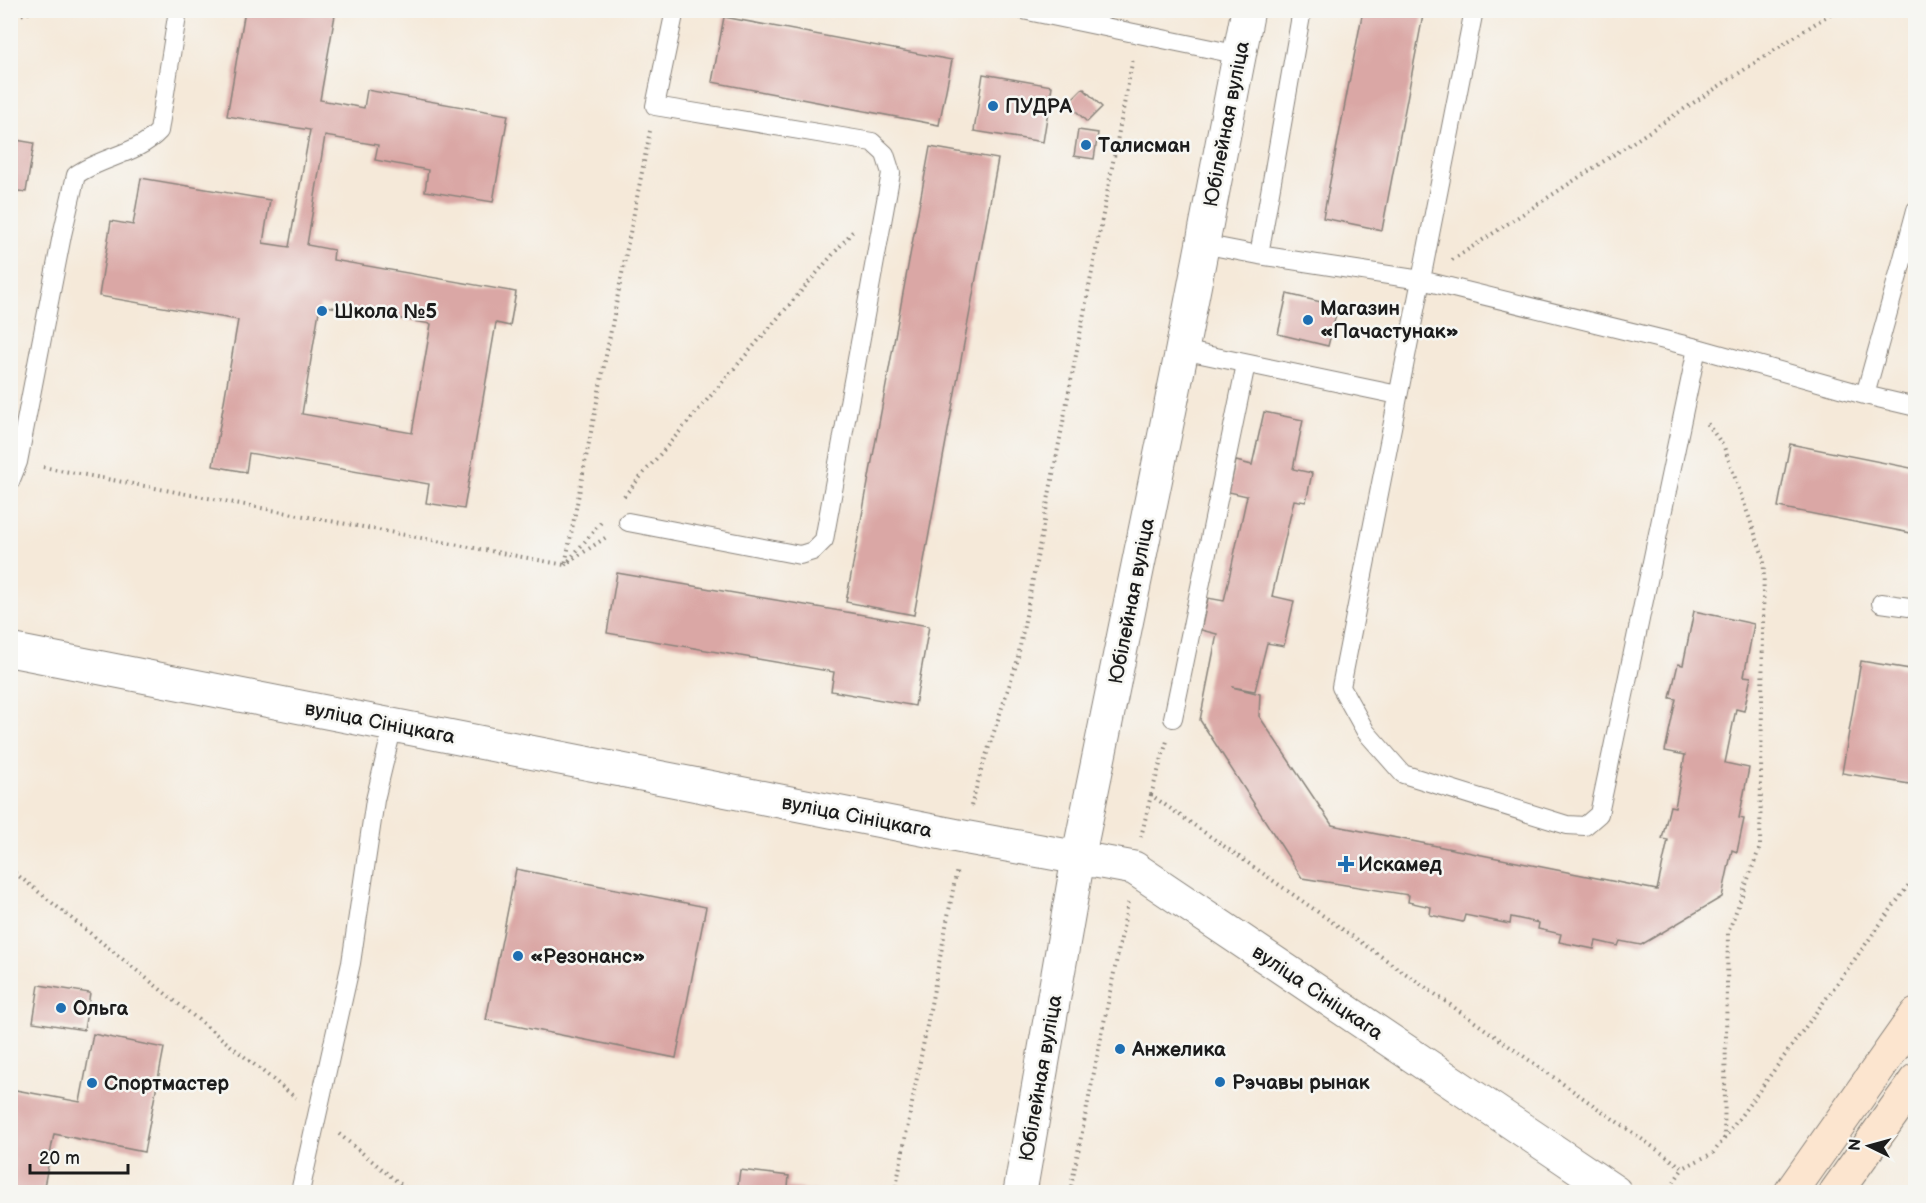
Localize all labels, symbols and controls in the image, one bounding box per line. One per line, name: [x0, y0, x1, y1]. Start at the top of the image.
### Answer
street label: Юбілейная вуліца: [1199, 39, 1255, 209]
place label: ПУДРА: [1005, 95, 1073, 119]
marker: ПУДРА: [986, 99, 1000, 113]
place label: Талисман: [1098, 134, 1191, 158]
marker: Талисман: [1079, 138, 1093, 152]
place label: Магазин «Пачастунак»: [1320, 297, 1459, 344]
place label: Школа №5: [334, 300, 438, 324]
marker: Школа №5: [315, 304, 329, 318]
marker: Магазин «Пачастунак»: [1301, 313, 1315, 327]
street label: Юбілейная вуліца: [1104, 516, 1160, 686]
street label: вуліца Сініцкага: [303, 697, 457, 749]
street label: вуліца Сініцкага: [780, 791, 934, 843]
place label: Искамед: [1358, 853, 1442, 877]
marker: Искамед: [1339, 857, 1353, 871]
street label: вуліца Сініцкага: [1247, 940, 1388, 1046]
place label: «Резонанс»: [530, 945, 645, 969]
marker: «Резонанс»: [511, 949, 525, 963]
street label: Юбілейная вуліца: [1015, 993, 1067, 1163]
place label: Ольга: [73, 997, 129, 1021]
marker: Ольга: [54, 1001, 68, 1015]
place label: Анжелика: [1131, 1038, 1226, 1062]
marker: Анжелика: [1113, 1042, 1127, 1056]
place label: Рэчавы рынак: [1232, 1071, 1370, 1095]
place label: Спортмастер: [104, 1072, 229, 1096]
marker: Рэчавы рынак: [1213, 1075, 1227, 1089]
marker: Спортмастер: [85, 1076, 99, 1090]
north arrow: [1839, 1116, 1899, 1176]
scale bar: [30, 1137, 128, 1175]
text: N: [1846, 1138, 1866, 1152]
text: 20 m: [39, 1148, 80, 1169]

